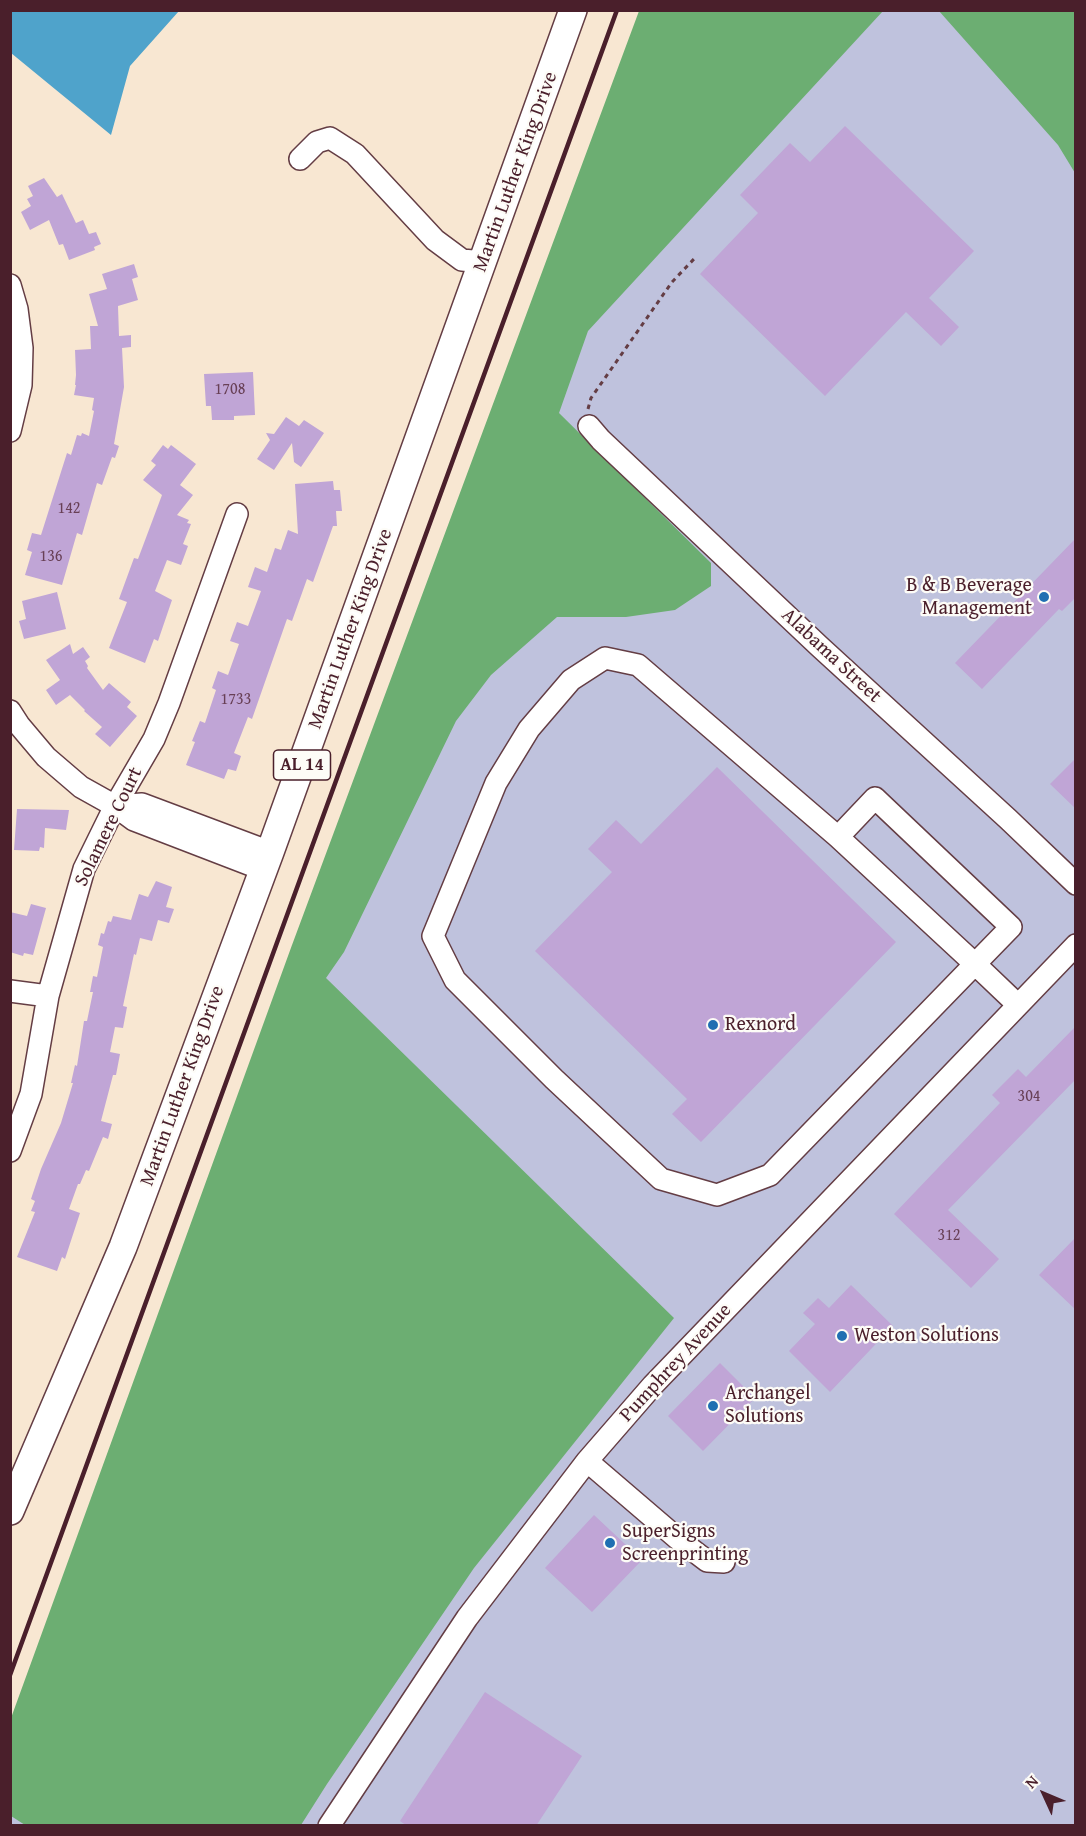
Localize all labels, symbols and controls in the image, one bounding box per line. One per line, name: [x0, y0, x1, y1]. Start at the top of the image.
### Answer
street label: Martin Luther King Drive: [469, 69, 563, 275]
house number: 1708: [215, 380, 245, 400]
house number: 142: [57, 499, 81, 519]
street label: Martin Luther King Drive: [304, 526, 398, 732]
house number: 136: [39, 547, 63, 567]
place label: B & B Beverage Management: [906, 574, 1032, 621]
marker: B & B Beverage Management: [1037, 590, 1051, 604]
street label: Alabama Street: [776, 604, 886, 708]
house number: 1733: [221, 690, 251, 710]
road number: AL 14: [274, 750, 330, 780]
street label: Solamere Court: [70, 763, 148, 891]
street label: Martin Luther King Drive: [136, 983, 230, 1189]
place label: Rexnord: [725, 1013, 796, 1037]
marker: Rexnord: [706, 1018, 720, 1032]
house number: 304: [1017, 1087, 1041, 1107]
house number: 312: [937, 1226, 961, 1246]
street label: Pumphrey Avenue: [615, 1299, 737, 1427]
place label: Weston Solutions: [854, 1324, 999, 1348]
marker: Weston Solutions: [835, 1329, 849, 1343]
place label: Archangel Solutions: [725, 1382, 810, 1429]
marker: Archangel Solutions: [706, 1399, 720, 1413]
place label: SuperSigns Screenprinting: [622, 1520, 748, 1567]
marker: SuperSigns Screenprinting: [603, 1536, 617, 1550]
north arrow: [1014, 1764, 1074, 1824]
text: N: [1019, 1769, 1043, 1794]

